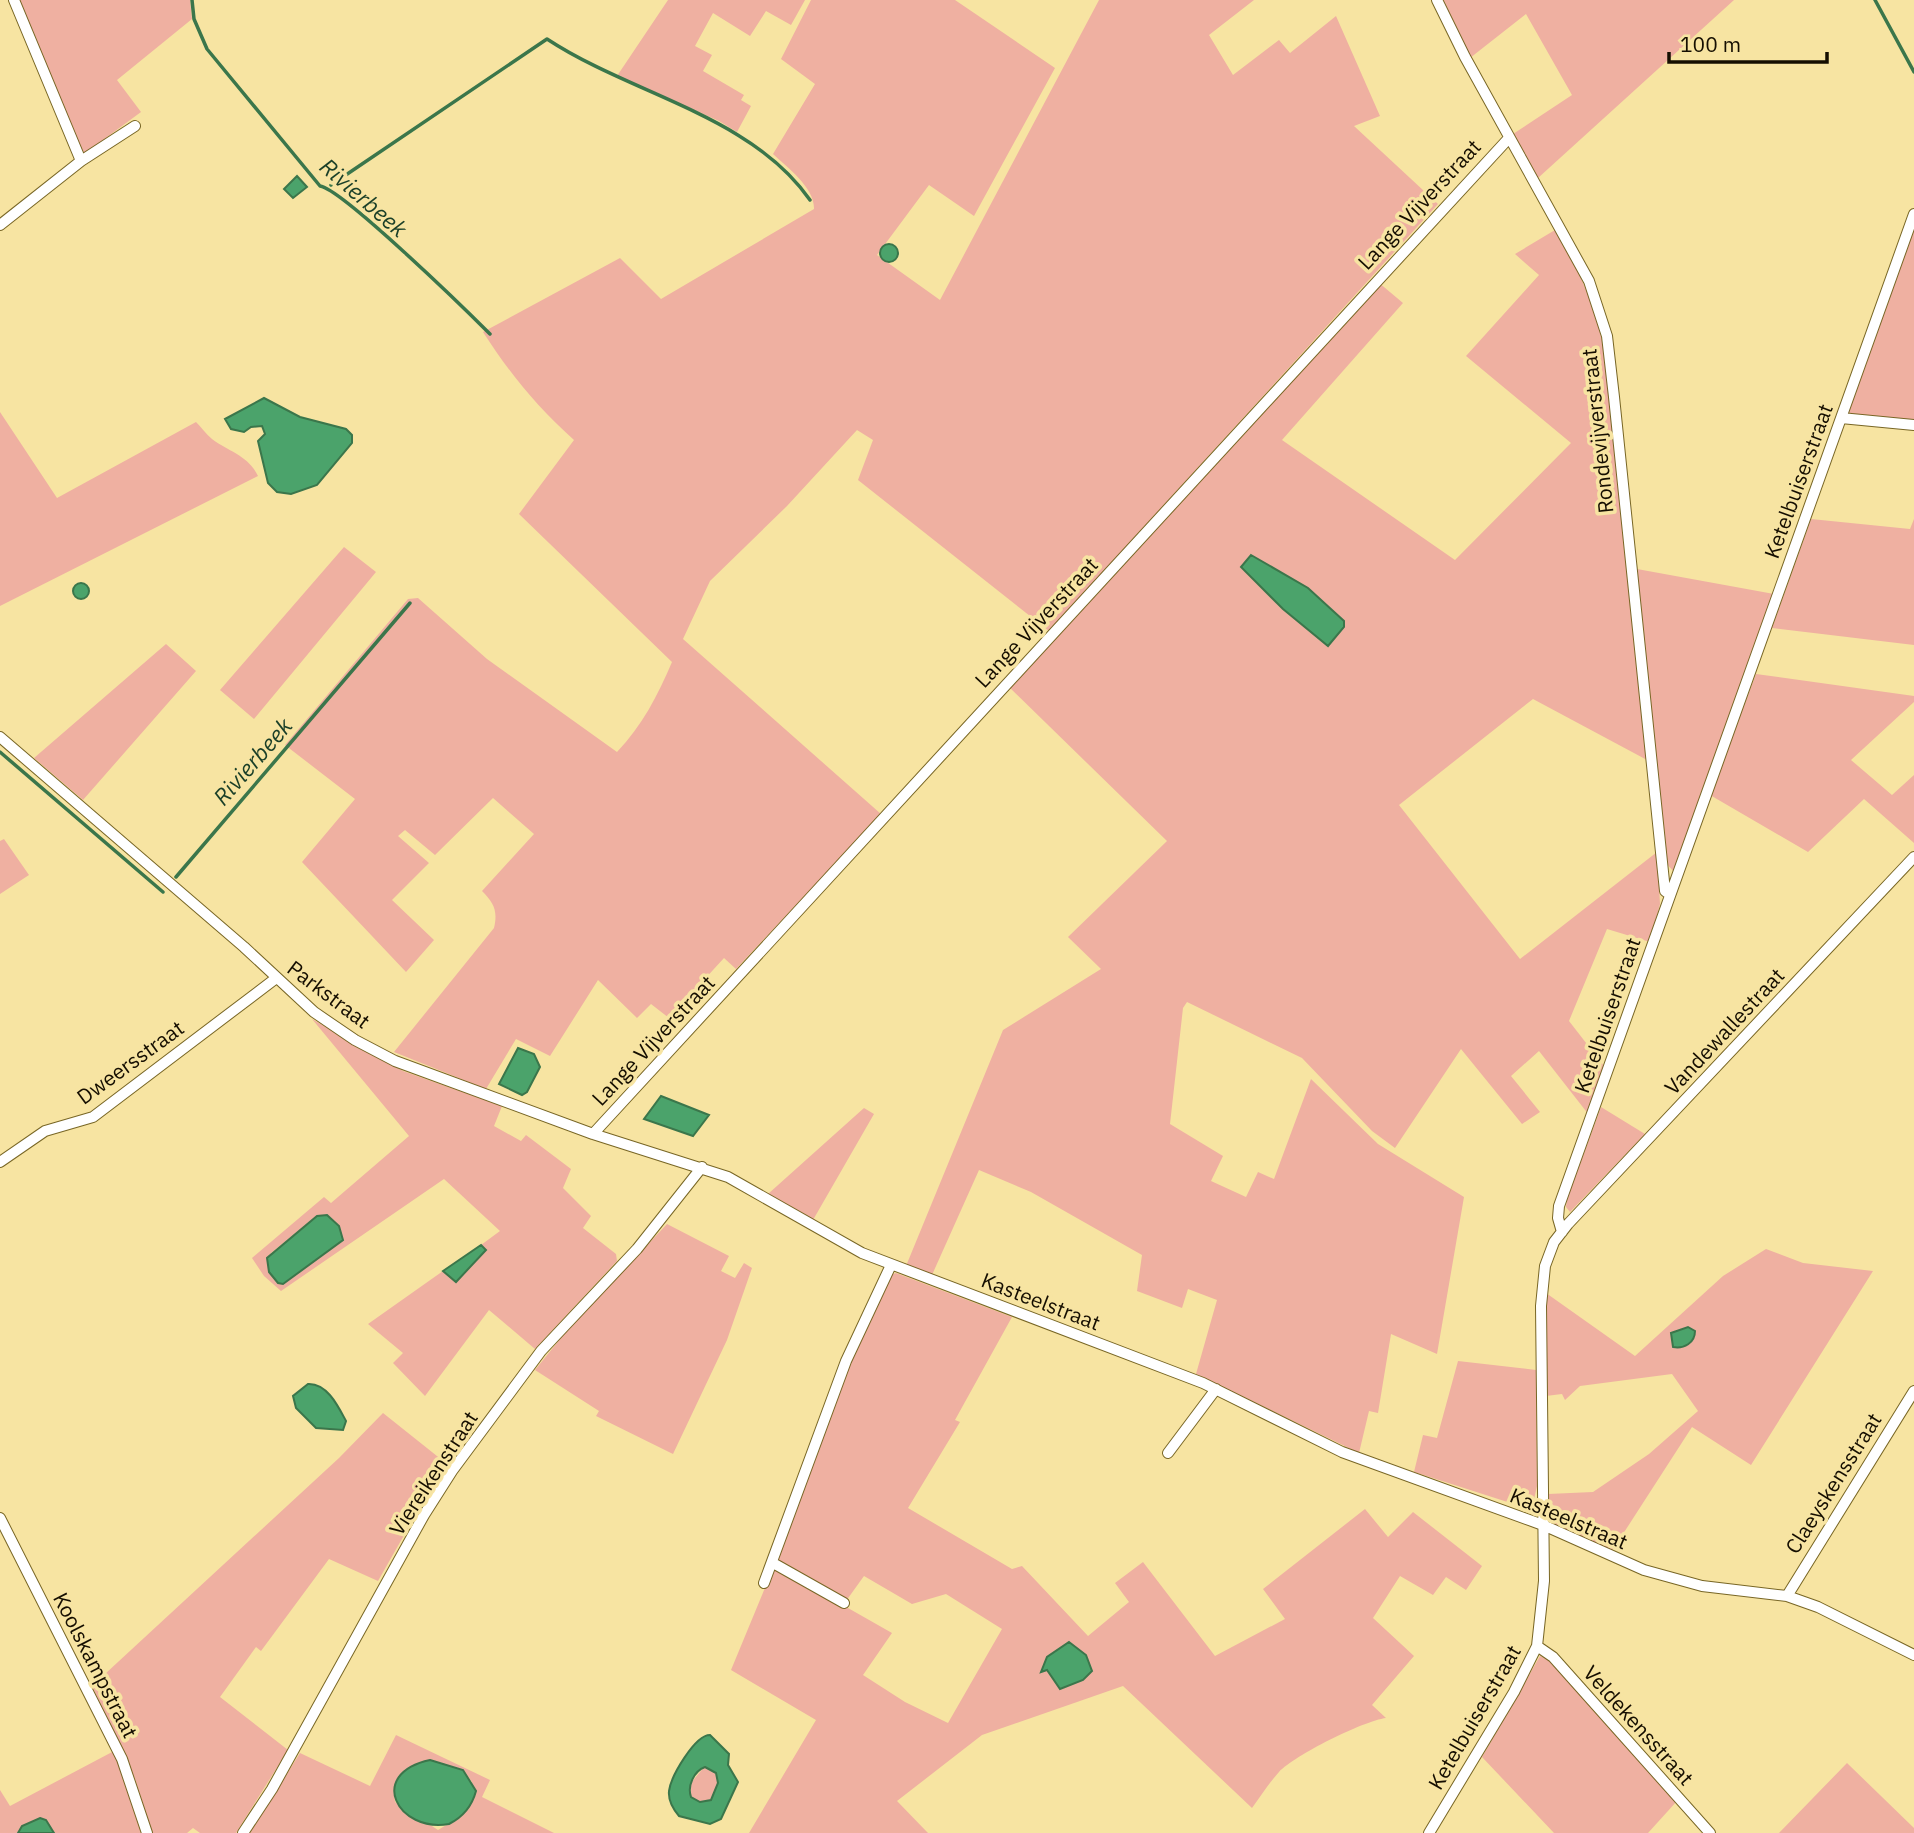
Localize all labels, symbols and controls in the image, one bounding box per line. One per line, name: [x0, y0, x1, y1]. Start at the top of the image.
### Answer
scale bar: [1669, 21, 1826, 65]
text: 100 m: [1680, 30, 1741, 58]
street label: Lange Vijverstraat: [1351, 133, 1487, 275]
water label: Rivierbeek: [314, 151, 415, 244]
street label: Rondevijverstraat: [1574, 347, 1620, 515]
street label: Ketelbuiserstraat: [1757, 400, 1839, 562]
street label: Lange Vijverstraat: [968, 551, 1104, 693]
water label: Rivierbeek: [206, 710, 299, 811]
street label: Ketelbuiserstraat: [1567, 934, 1647, 1096]
street label: Parkstraat: [282, 954, 376, 1034]
street label: Vandewallestraat: [1658, 962, 1790, 1100]
street label: Lange Vijverstraat: [585, 969, 721, 1111]
street label: Dweersstraat: [71, 1014, 189, 1110]
street label: Kasteelstraat: [978, 1265, 1104, 1337]
street label: Viereikenstraat: [382, 1405, 484, 1541]
street label: Claeyskensstraat: [1778, 1407, 1888, 1559]
street label: Kasteelstraat: [1506, 1481, 1632, 1555]
street label: Koolskampstraat: [47, 1587, 145, 1743]
street label: Ketelbuiserstraat: [1421, 1640, 1527, 1794]
street label: Veldekensstraat: [1578, 1659, 1700, 1791]

